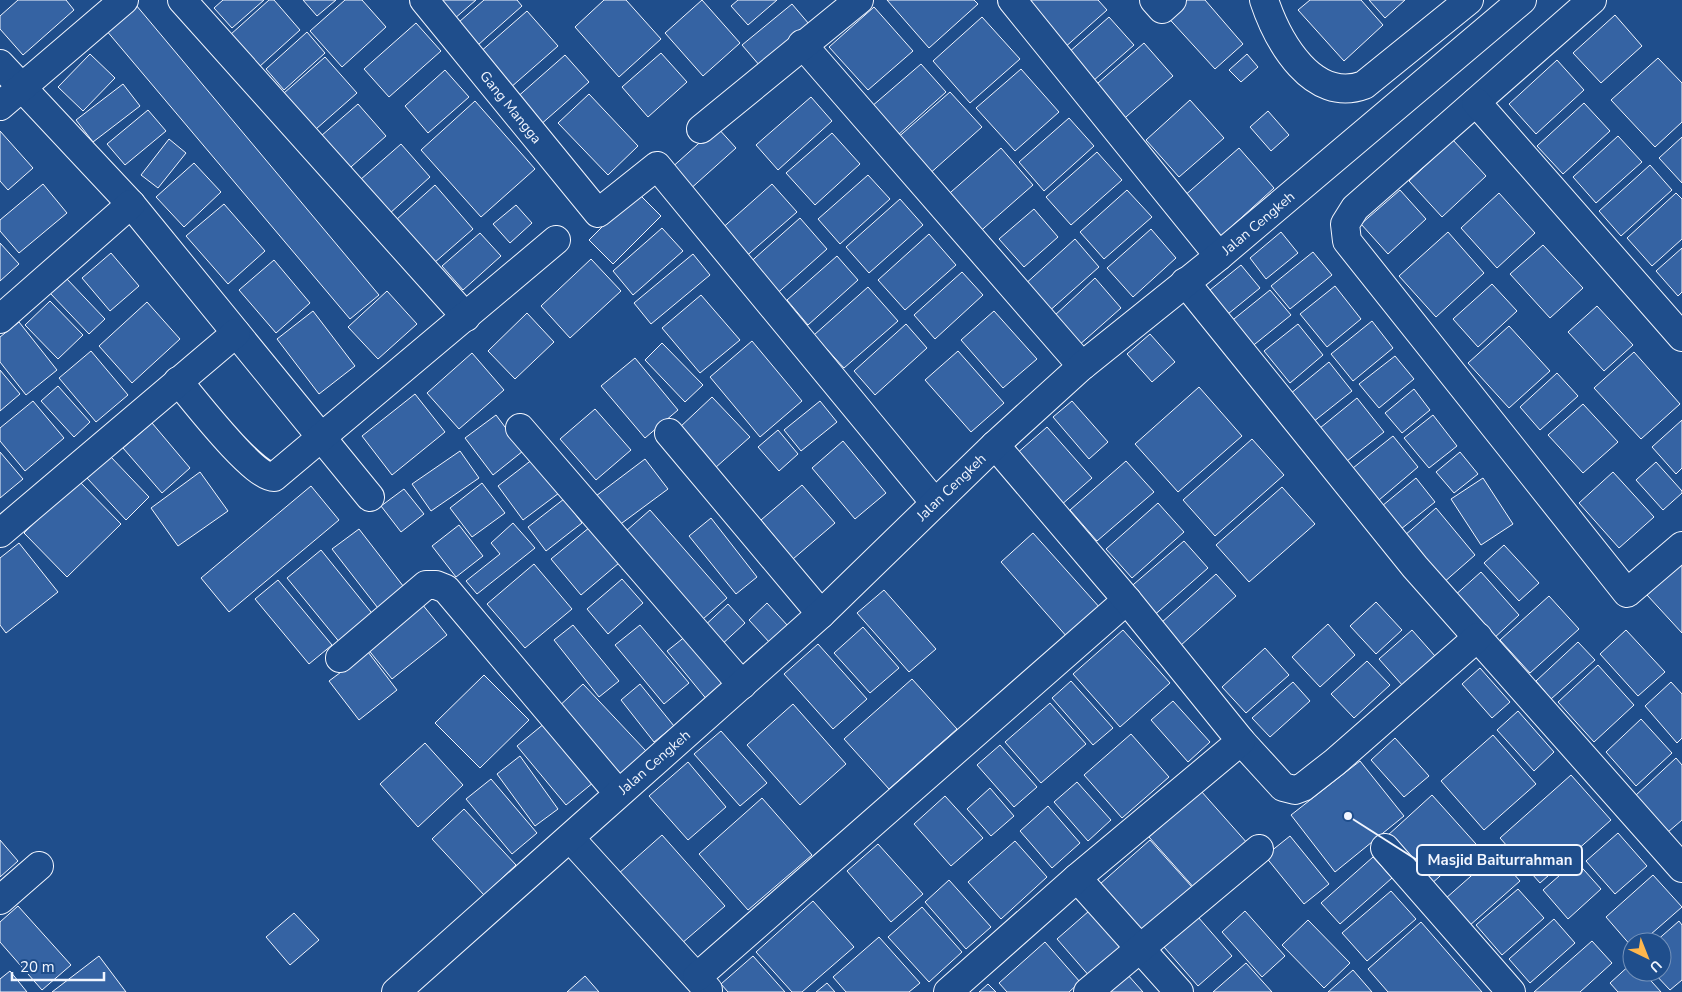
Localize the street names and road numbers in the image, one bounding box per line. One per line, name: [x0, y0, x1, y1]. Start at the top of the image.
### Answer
street label: Gang Mangga: [475, 67, 546, 148]
street label: Jalan Cengkeh: [1217, 187, 1299, 260]
street label: Jalan Cengkeh: [912, 449, 990, 526]
street label: Jalan Cengkeh: [613, 726, 694, 800]

